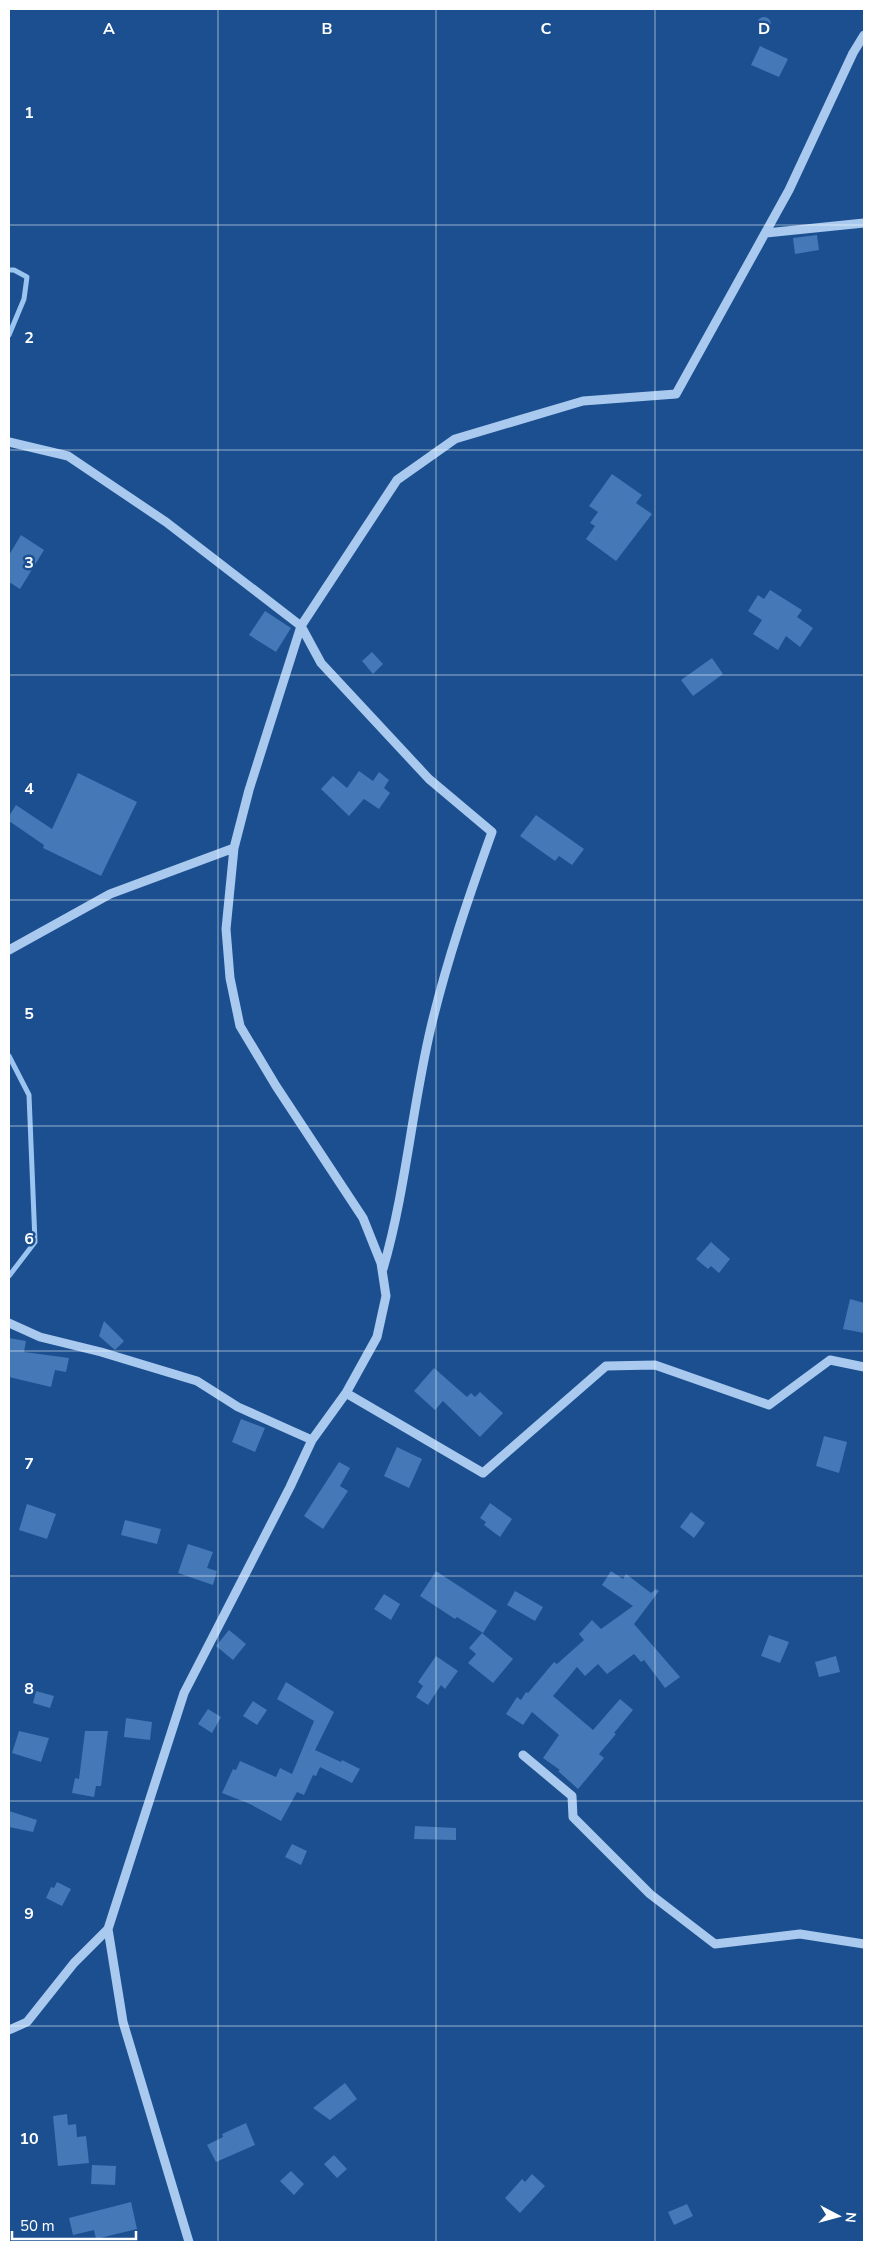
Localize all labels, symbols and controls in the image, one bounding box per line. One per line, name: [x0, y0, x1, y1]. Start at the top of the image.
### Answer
text: A: [103, 18, 115, 40]
text: B: [321, 18, 333, 40]
text: C: [541, 18, 552, 40]
text: D: [758, 18, 770, 40]
text: 1: [24, 102, 34, 124]
text: 2: [24, 327, 34, 349]
text: 3: [24, 552, 34, 574]
text: 4: [24, 778, 34, 800]
text: 5: [24, 1003, 34, 1025]
text: 6: [24, 1228, 34, 1250]
text: 7: [24, 1453, 34, 1475]
text: 8: [24, 1678, 34, 1700]
text: 9: [24, 1903, 34, 1925]
text: 10: [19, 2128, 39, 2150]
north arrow: [813, 2191, 863, 2241]
scale bar: [12, 2208, 136, 2240]
text: N: [840, 2211, 860, 2224]
text: 50 m: [20, 2216, 55, 2236]

